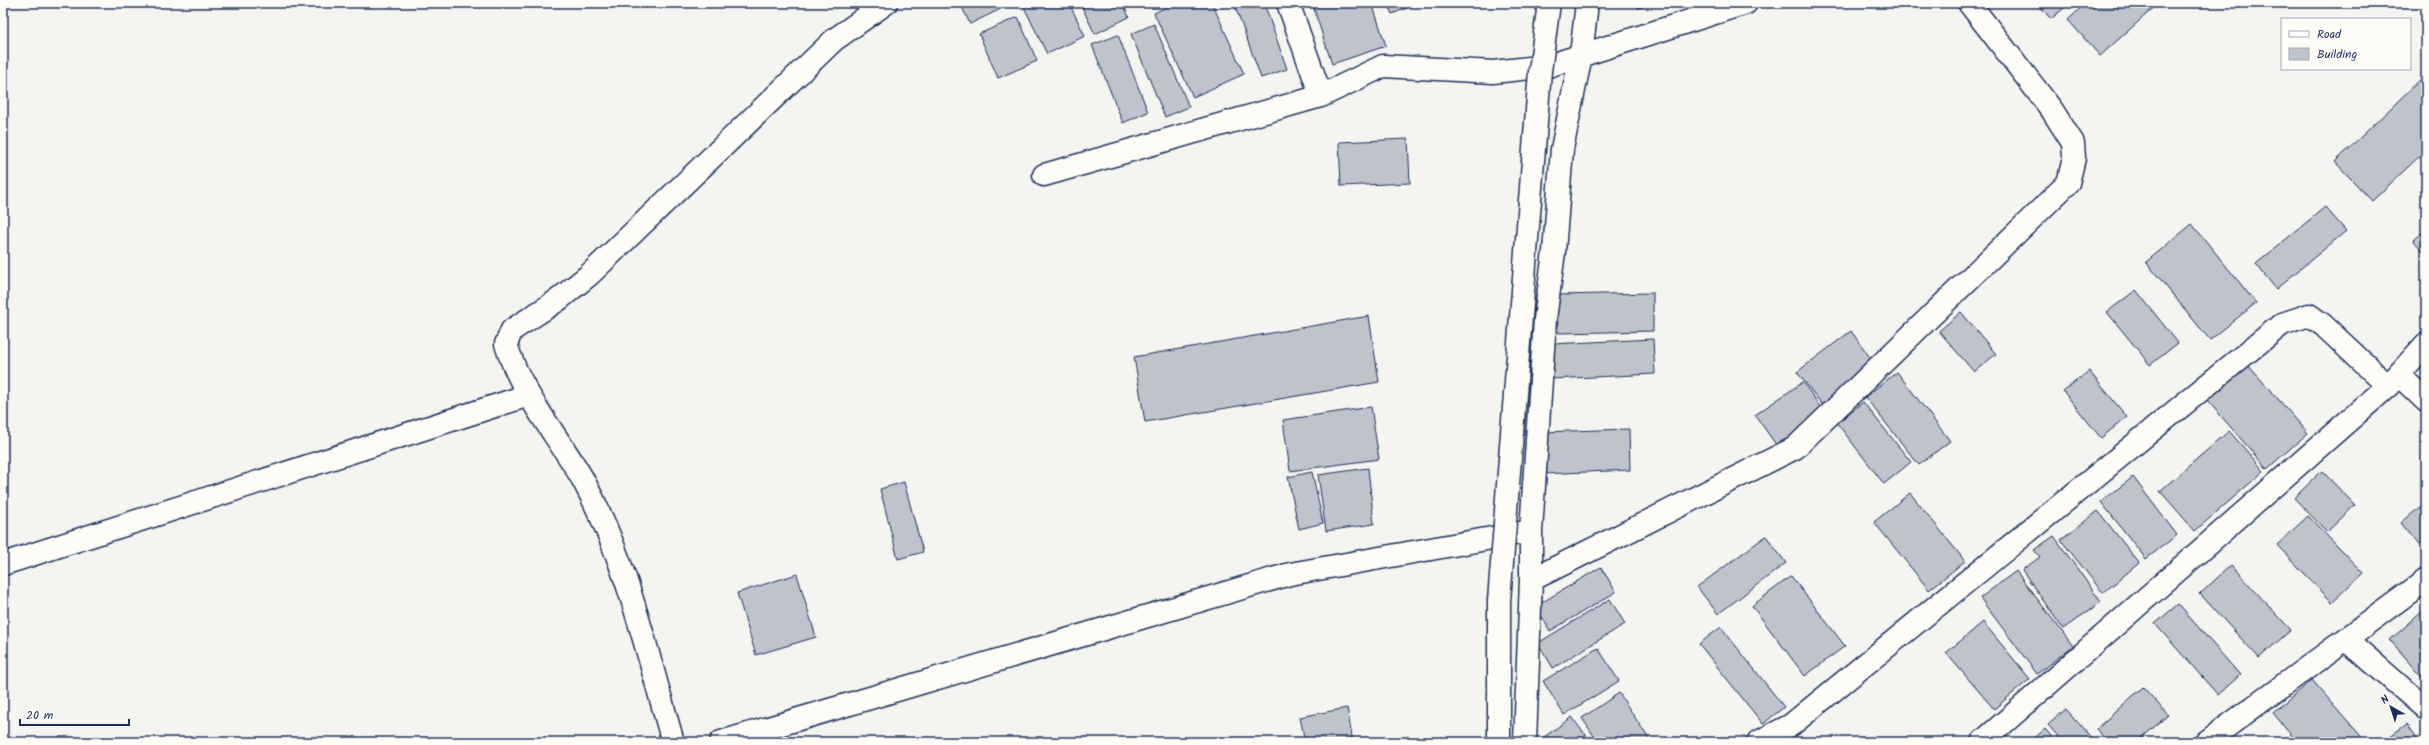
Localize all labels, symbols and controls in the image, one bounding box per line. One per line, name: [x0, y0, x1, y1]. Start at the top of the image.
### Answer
legend: [2281, 18, 2411, 70]
text: Road: [2317, 25, 2342, 44]
text: Building: [2317, 45, 2357, 64]
north arrow: [2371, 687, 2411, 727]
text: N: [2377, 691, 2394, 709]
scale bar: [20, 701, 129, 727]
text: 20 m: [26, 706, 54, 725]

